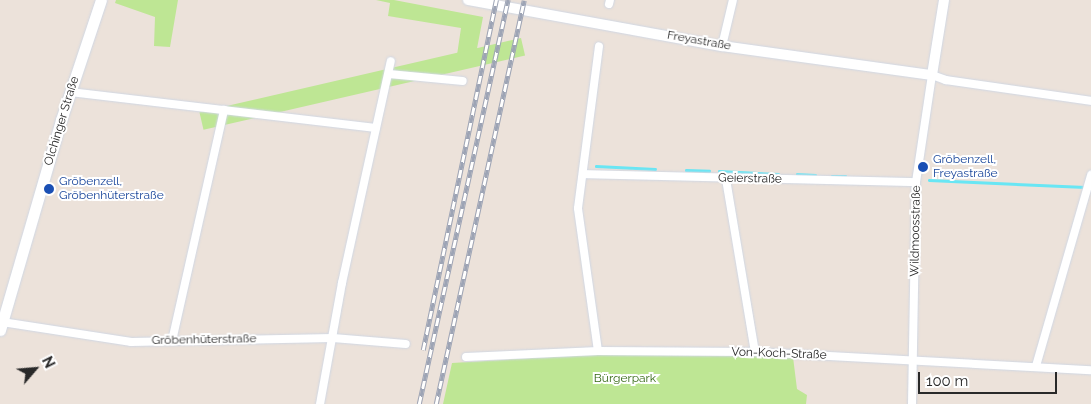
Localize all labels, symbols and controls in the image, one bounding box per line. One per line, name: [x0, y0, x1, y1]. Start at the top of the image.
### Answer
street label: Freyastraße: [666, 28, 732, 54]
street label: Olchinger Straße: [42, 75, 82, 167]
place label: Gröbenzell, Freyastraße: [933, 153, 998, 181]
marker: Gröbenzell, Freyastraße: [917, 161, 929, 173]
street label: Geierstraße: [718, 171, 782, 187]
place label: Gröbenzell, Gröbenhüterstraße: [59, 175, 164, 203]
marker: Gröbenzell, Gröbenhüterstraße: [43, 183, 55, 195]
street label: Wildmoosstraße: [908, 185, 924, 277]
street label: Gröbenhüterstraße: [152, 332, 256, 348]
north arrow: [10, 344, 60, 394]
street label: Von-Koch-Straße: [731, 345, 827, 363]
text: N: [39, 354, 58, 371]
scale bar: [921, 362, 1060, 394]
park label: Bürgerpark: [594, 372, 656, 386]
text: 100 m: [926, 372, 968, 390]

